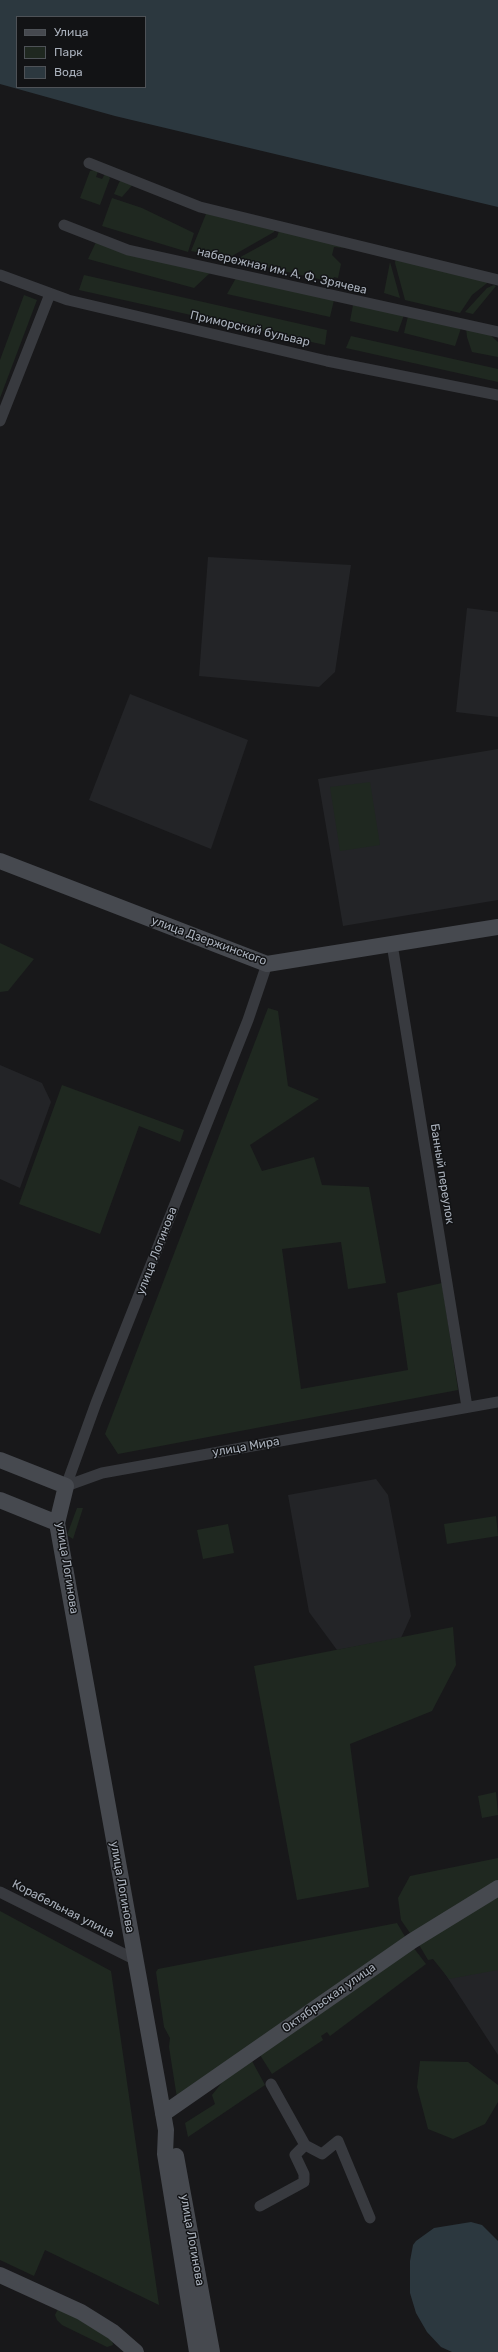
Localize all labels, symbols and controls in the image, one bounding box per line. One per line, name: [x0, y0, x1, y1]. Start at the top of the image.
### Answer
legend: [16, 16, 146, 88]
text: Улица: [54, 25, 88, 39]
text: Парк: [54, 45, 83, 59]
text: Вода: [54, 65, 83, 79]
street label: набережная им. А. Ф. Зрячева: [196, 244, 368, 298]
street label: Приморский бульвар: [189, 308, 311, 350]
street label: улица Дзержинского: [149, 913, 269, 969]
street label: Банный переулок: [427, 1123, 457, 1225]
street label: улица Логинова: [134, 1205, 180, 1297]
street label: улица Мира: [211, 1434, 281, 1460]
street label: улица Логинова: [53, 1521, 81, 1615]
street label: улица Логинова: [107, 1840, 137, 1934]
street label: Корабельная улица: [10, 1877, 116, 1941]
street label: Октябрьская улица: [279, 1960, 379, 2036]
street label: улица Логинова: [177, 2193, 207, 2287]

